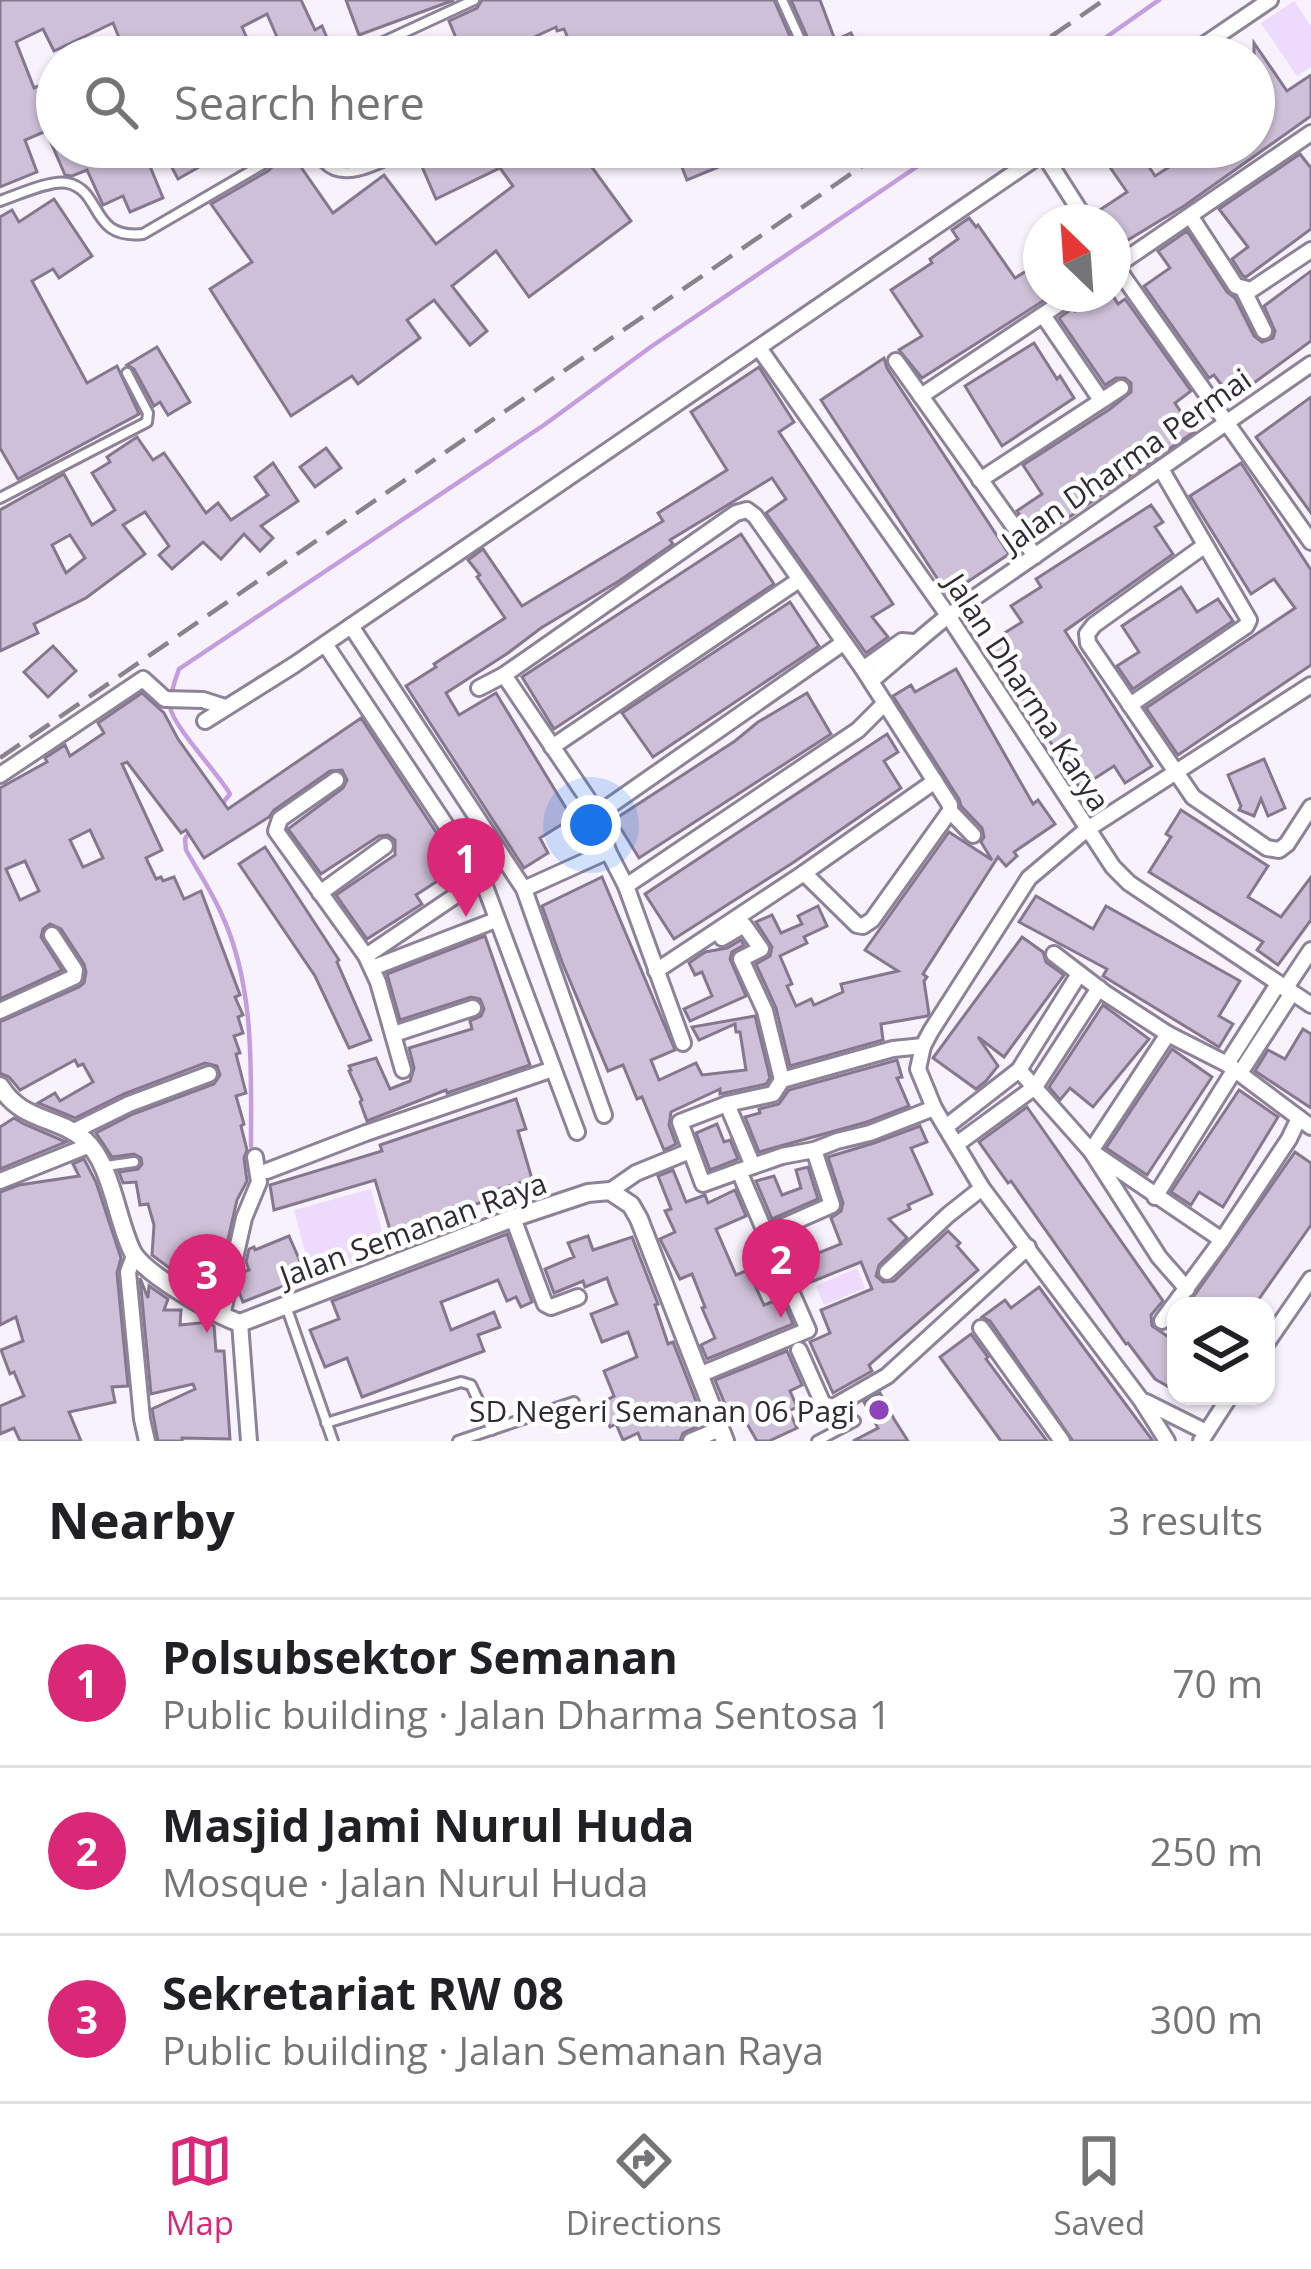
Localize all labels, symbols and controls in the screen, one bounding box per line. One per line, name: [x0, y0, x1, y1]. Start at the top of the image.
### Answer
search box: [36, 36, 1275, 168]
icon: search: [78, 69, 144, 135]
text: Search here: [174, 72, 425, 133]
north arrow: [1023, 204, 1131, 312]
street label: Jalan Dharma Permai: [991, 358, 1259, 563]
street label: Jalan Dharma Karya: [934, 563, 1120, 819]
your location: [561, 795, 621, 855]
pin: 1: [427, 818, 505, 917]
street label: Jalan Semanan Raya: [271, 1162, 552, 1297]
pin: 2: [742, 1219, 820, 1318]
pin: 3: [168, 1234, 246, 1333]
map controls: [1167, 1297, 1275, 1405]
button: layers: [1167, 1297, 1275, 1405]
place label: SD Negeri Semanan 06 Pagi: [469, 1390, 855, 1431]
marker: SD Negeri Semanan 06 Pagi: [866, 1397, 892, 1423]
text: Nearby: [48, 1484, 235, 1554]
text: 3 results: [1108, 1493, 1263, 1546]
text: Polsubsektor Semanan: [162, 1626, 678, 1687]
text: 1: [76, 1656, 98, 1709]
text: 70 m: [1172, 1656, 1263, 1709]
text: Public building · Jalan Dharma Sentosa 1: [162, 1687, 891, 1740]
text: Masjid Jami Nurul Huda: [162, 1794, 695, 1855]
text: 2: [76, 1824, 98, 1877]
text: 250 m: [1150, 1824, 1263, 1877]
text: Mosque · Jalan Nurul Huda: [162, 1855, 648, 1908]
text: Sekretariat RW 08: [162, 1962, 564, 2023]
text: 3: [76, 1992, 98, 2045]
text: 300 m: [1150, 1992, 1263, 2045]
text: Public building · Jalan Semanan Raya: [162, 2023, 824, 2076]
tab: Map: [166, 2128, 234, 2245]
tab: Directions: [566, 2128, 722, 2245]
tab: Saved: [1053, 2128, 1145, 2245]

